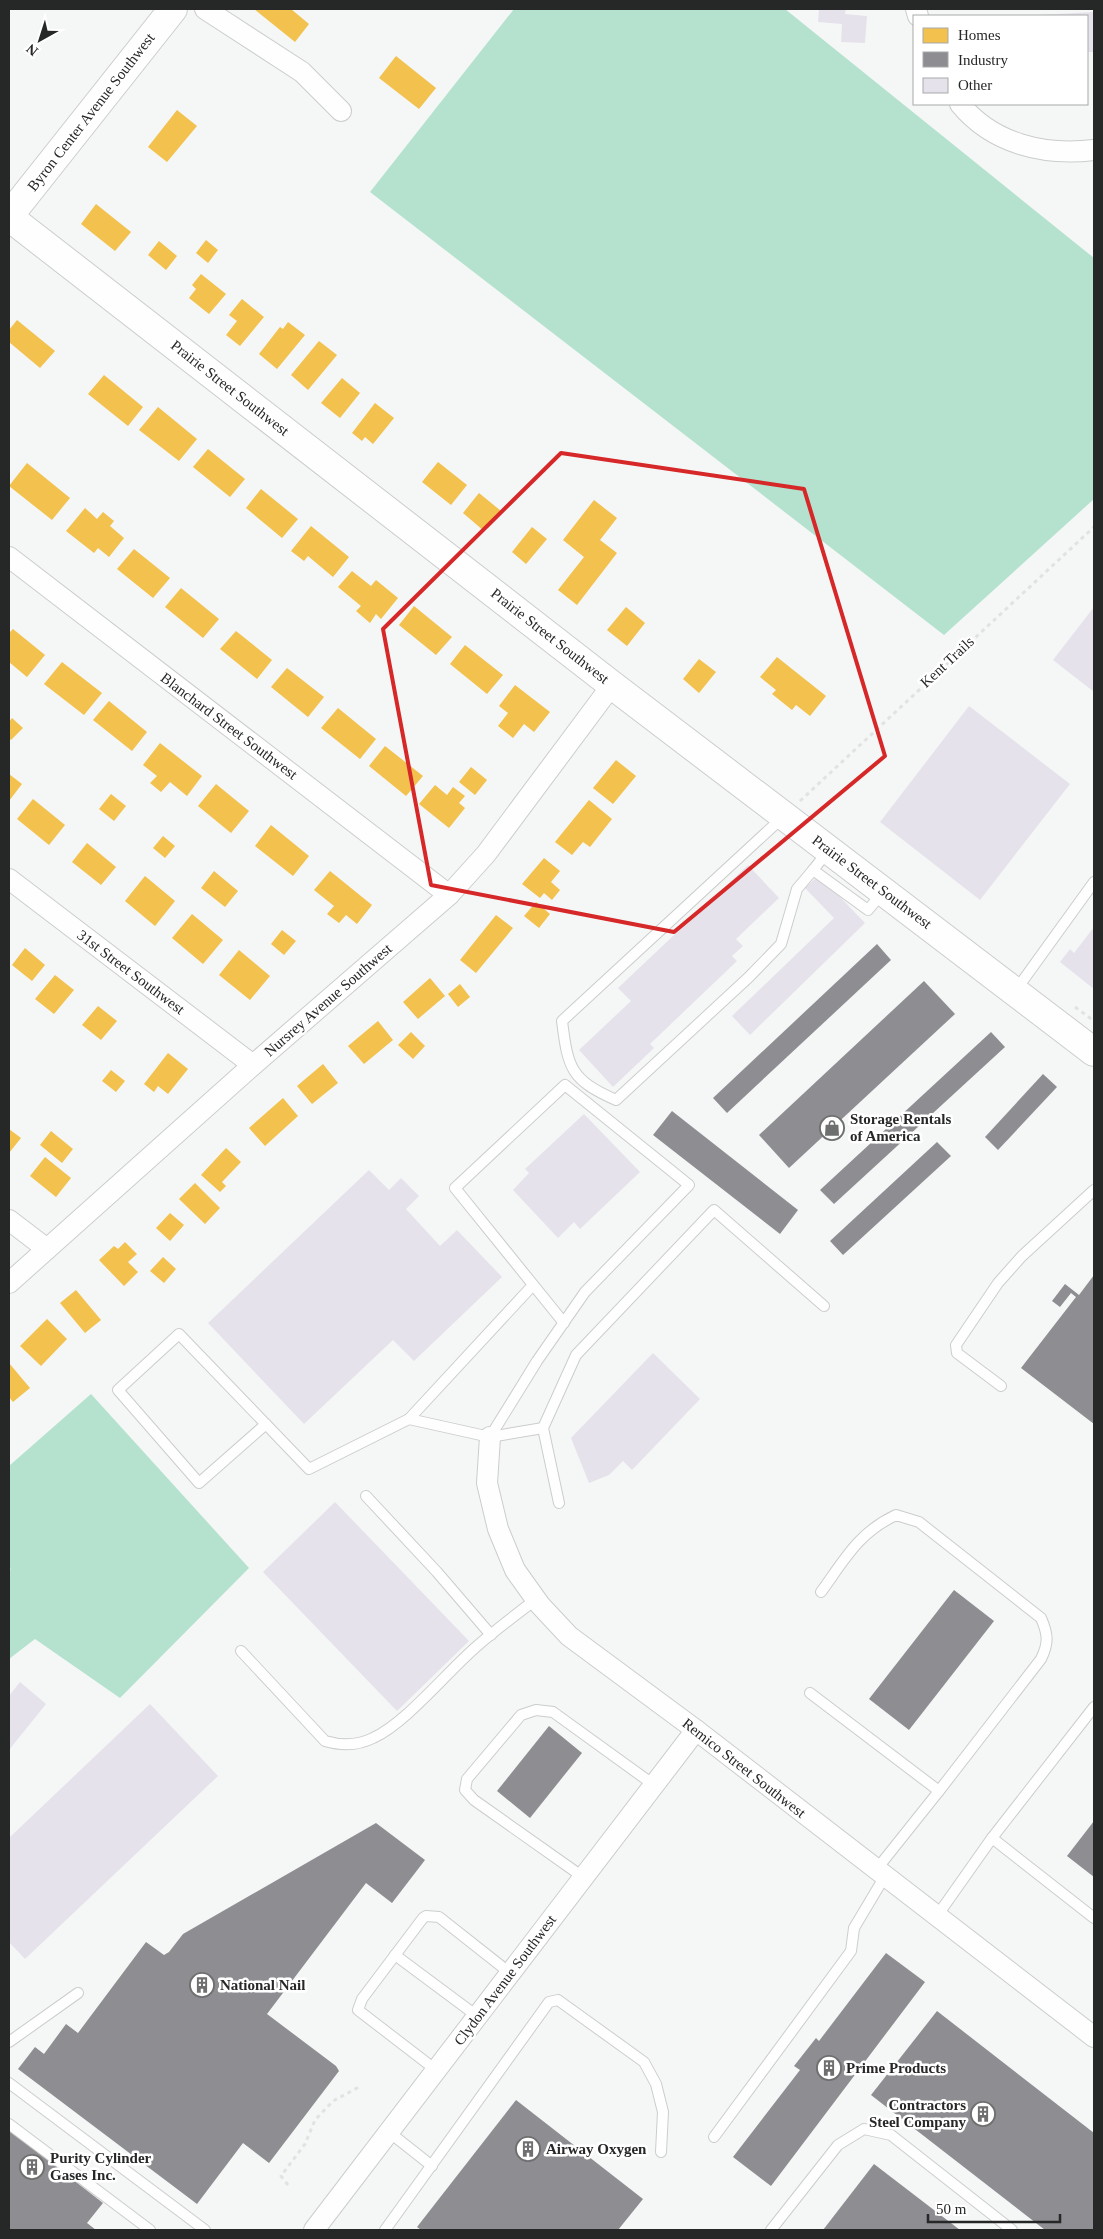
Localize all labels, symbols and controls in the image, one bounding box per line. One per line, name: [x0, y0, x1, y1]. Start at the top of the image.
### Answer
north arrow: [15, 15, 65, 65]
legend: [913, 15, 1088, 105]
text: Homes: [958, 27, 1001, 43]
street label: Byron Center Avenue Southwest: [24, 29, 158, 194]
text: N: [23, 41, 41, 59]
text: Industry: [958, 52, 1008, 68]
text: Other: [958, 77, 992, 93]
street label: Prairie Street Southwest: [168, 337, 293, 439]
street label: Prairie Street Southwest: [488, 585, 613, 687]
street label: Kent Trails: [917, 633, 977, 691]
street label: Blanchard Street Southwest: [158, 669, 301, 783]
street label: Prairie Street Southwest: [809, 832, 935, 933]
street label: 31st Street Southwest: [74, 926, 188, 1018]
street label: Nursrey Avenue Southwest: [261, 940, 395, 1060]
place label: Storage Rentals of America: [850, 1111, 951, 1144]
shop icon: Storage Rentals of America: [819, 1115, 845, 1141]
street label: Remico Street Southwest: [679, 1715, 809, 1821]
street label: Clydon Avenue Southwest: [451, 1911, 560, 2048]
building icon: National Nail: [189, 1972, 215, 1998]
place label: National Nail: [220, 1977, 305, 1993]
building icon: Prime Products: [816, 2055, 842, 2081]
place label: Prime Products: [846, 2060, 946, 2076]
place label: Contractors Steel Company: [869, 2097, 966, 2130]
building icon: Contractors Steel Company: [970, 2101, 996, 2127]
building icon: Airway Oxygen: [515, 2136, 541, 2162]
place label: Airway Oxygen: [546, 2141, 647, 2157]
place label: Purity Cylinder Gases Inc.: [50, 2150, 152, 2183]
building icon: Purity Cylinder Gases Inc.: [19, 2154, 45, 2180]
scale bar: [928, 2192, 1060, 2224]
text: 50 m: [936, 2201, 967, 2217]

